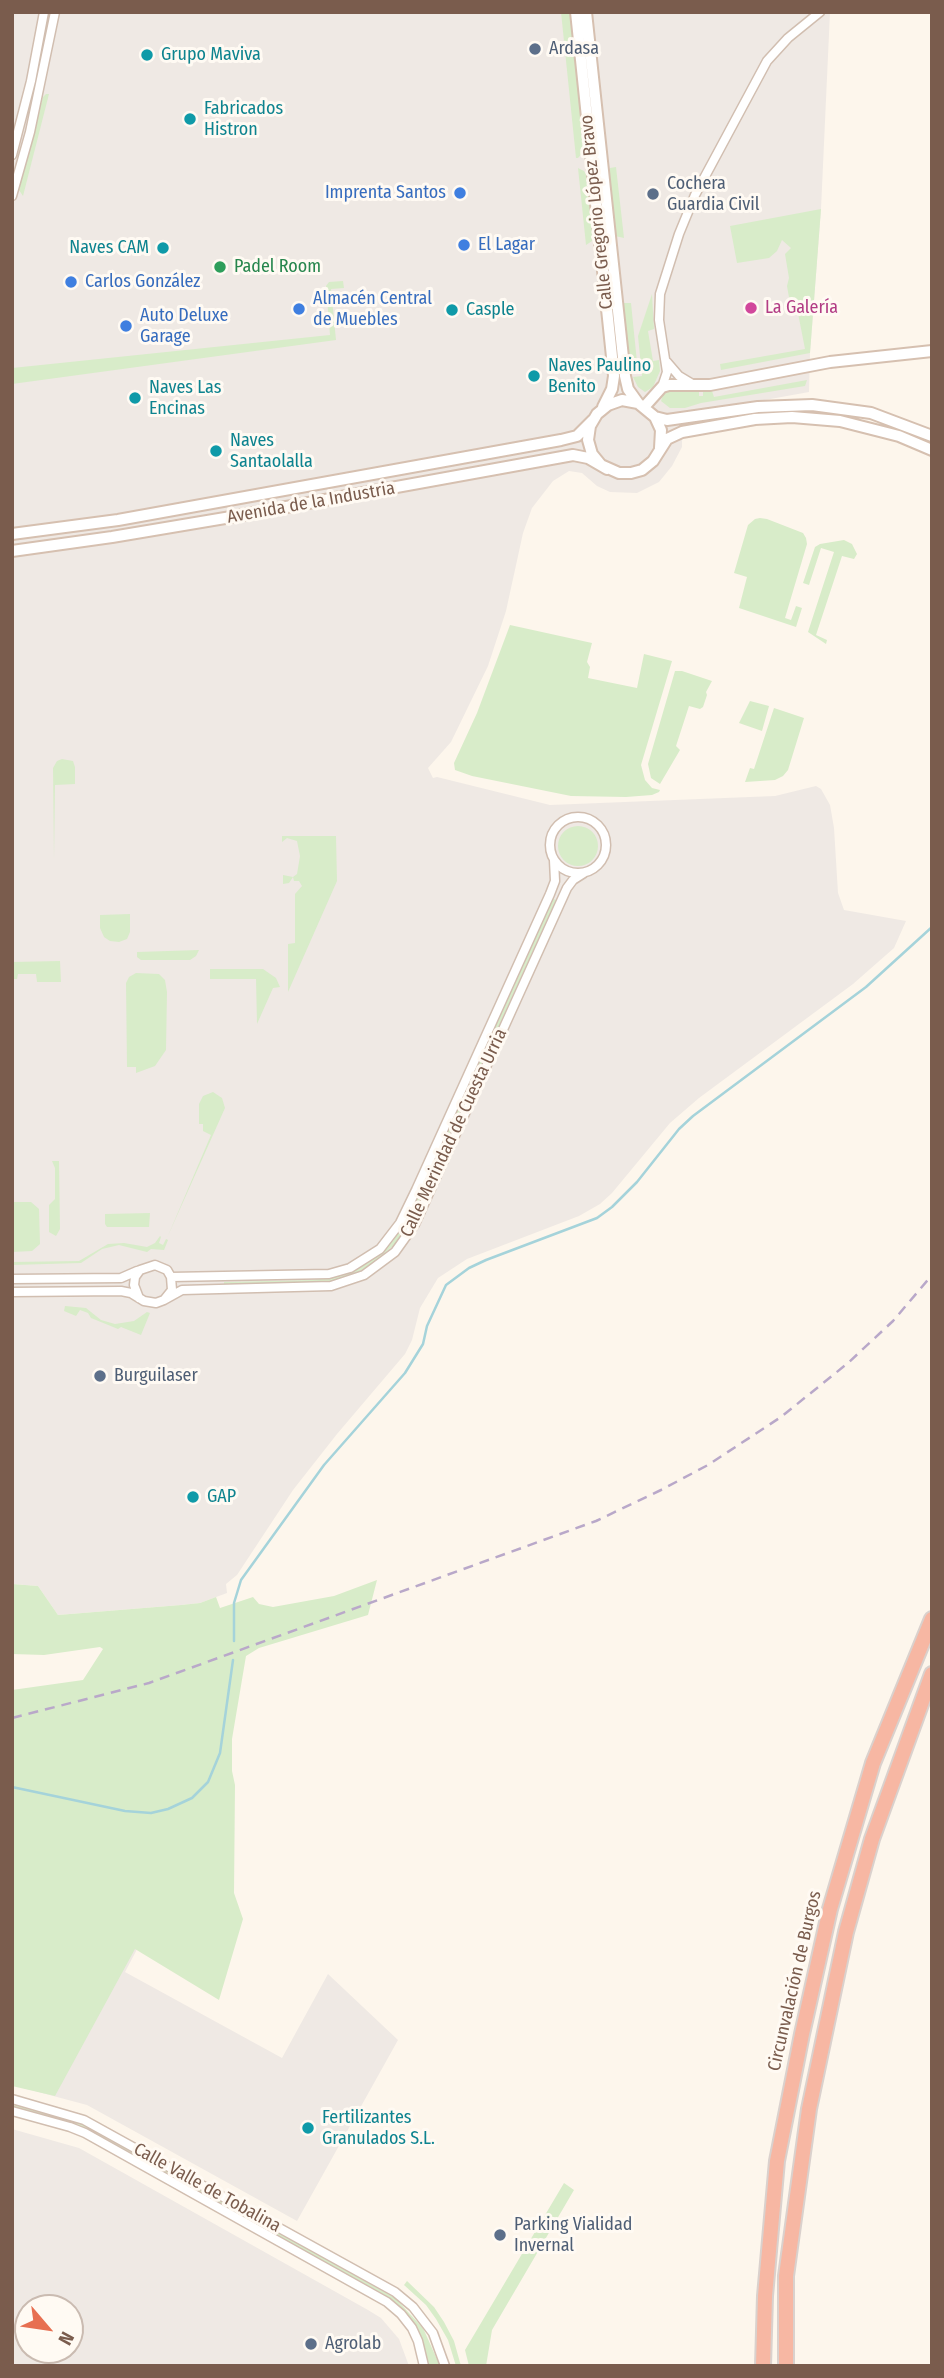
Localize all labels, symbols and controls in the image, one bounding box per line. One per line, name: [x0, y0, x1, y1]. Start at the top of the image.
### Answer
place label: Ardasa: [549, 38, 599, 60]
marker: Ardasa: [527, 41, 543, 57]
place label: Grupo Maviva: [161, 44, 261, 66]
marker: Grupo Maviva: [139, 47, 155, 63]
place label: Fabricados Histron: [204, 98, 283, 140]
marker: Fabricados Histron: [182, 111, 198, 127]
street label: Calle Gregorio López Bravo: [576, 114, 618, 310]
place label: Cochera Guardia Civil: [667, 173, 760, 216]
place label: Imprenta Santos: [325, 182, 446, 204]
marker: Imprenta Santos: [452, 185, 468, 201]
marker: Cochera Guardia Civil: [645, 186, 661, 202]
place label: El Lagar: [478, 234, 535, 256]
place label: Naves CAM: [69, 237, 149, 259]
marker: El Lagar: [456, 237, 472, 253]
marker: Naves CAM: [155, 240, 171, 256]
place label: Padel Room: [234, 256, 321, 278]
marker: Padel Room: [212, 259, 228, 275]
place label: Carlos González: [85, 271, 200, 293]
marker: Carlos González: [63, 274, 79, 290]
place label: Almacén Central de Muebles: [313, 288, 432, 330]
place label: La Galería: [765, 297, 838, 319]
place label: Casple: [466, 299, 514, 321]
marker: La Galería: [743, 300, 759, 316]
marker: Almacén Central de Muebles: [291, 301, 307, 317]
marker: Casple: [444, 302, 460, 318]
place label: Auto Deluxe Garage: [140, 305, 228, 348]
marker: Auto Deluxe Garage: [118, 318, 134, 334]
place label: Naves Paulino Benito: [548, 355, 651, 398]
marker: Naves Paulino Benito: [526, 368, 542, 384]
place label: Naves Las Encinas: [149, 377, 221, 420]
marker: Naves Las Encinas: [127, 390, 143, 406]
place label: Naves Santaolalla: [230, 430, 313, 472]
marker: Naves Santaolalla: [208, 443, 224, 459]
street label: Avenida de la Industria: [225, 478, 397, 528]
street label: Calle Merindad de Cuesta Urria: [396, 1025, 512, 1241]
place label: Burguilaser: [114, 1365, 198, 1387]
marker: Burguilaser: [92, 1368, 108, 1384]
place label: GAP: [207, 1486, 236, 1508]
marker: GAP: [185, 1489, 201, 1505]
street label: Circunvalación de Burgos: [764, 1889, 826, 2073]
place label: Fertilizantes Granulados S.L.: [322, 2107, 435, 2150]
marker: Fertilizantes Granulados S.L.: [300, 2120, 316, 2136]
street label: Calle Valle de Tobalina: [130, 2139, 284, 2237]
place label: Parking Vialidad Invernal: [514, 2214, 632, 2256]
marker: Parking Vialidad Invernal: [492, 2227, 508, 2243]
north arrow: [14, 2294, 84, 2364]
text: N: [53, 2328, 79, 2349]
place label: Agrolab: [325, 2333, 381, 2355]
marker: Agrolab: [303, 2336, 319, 2352]

